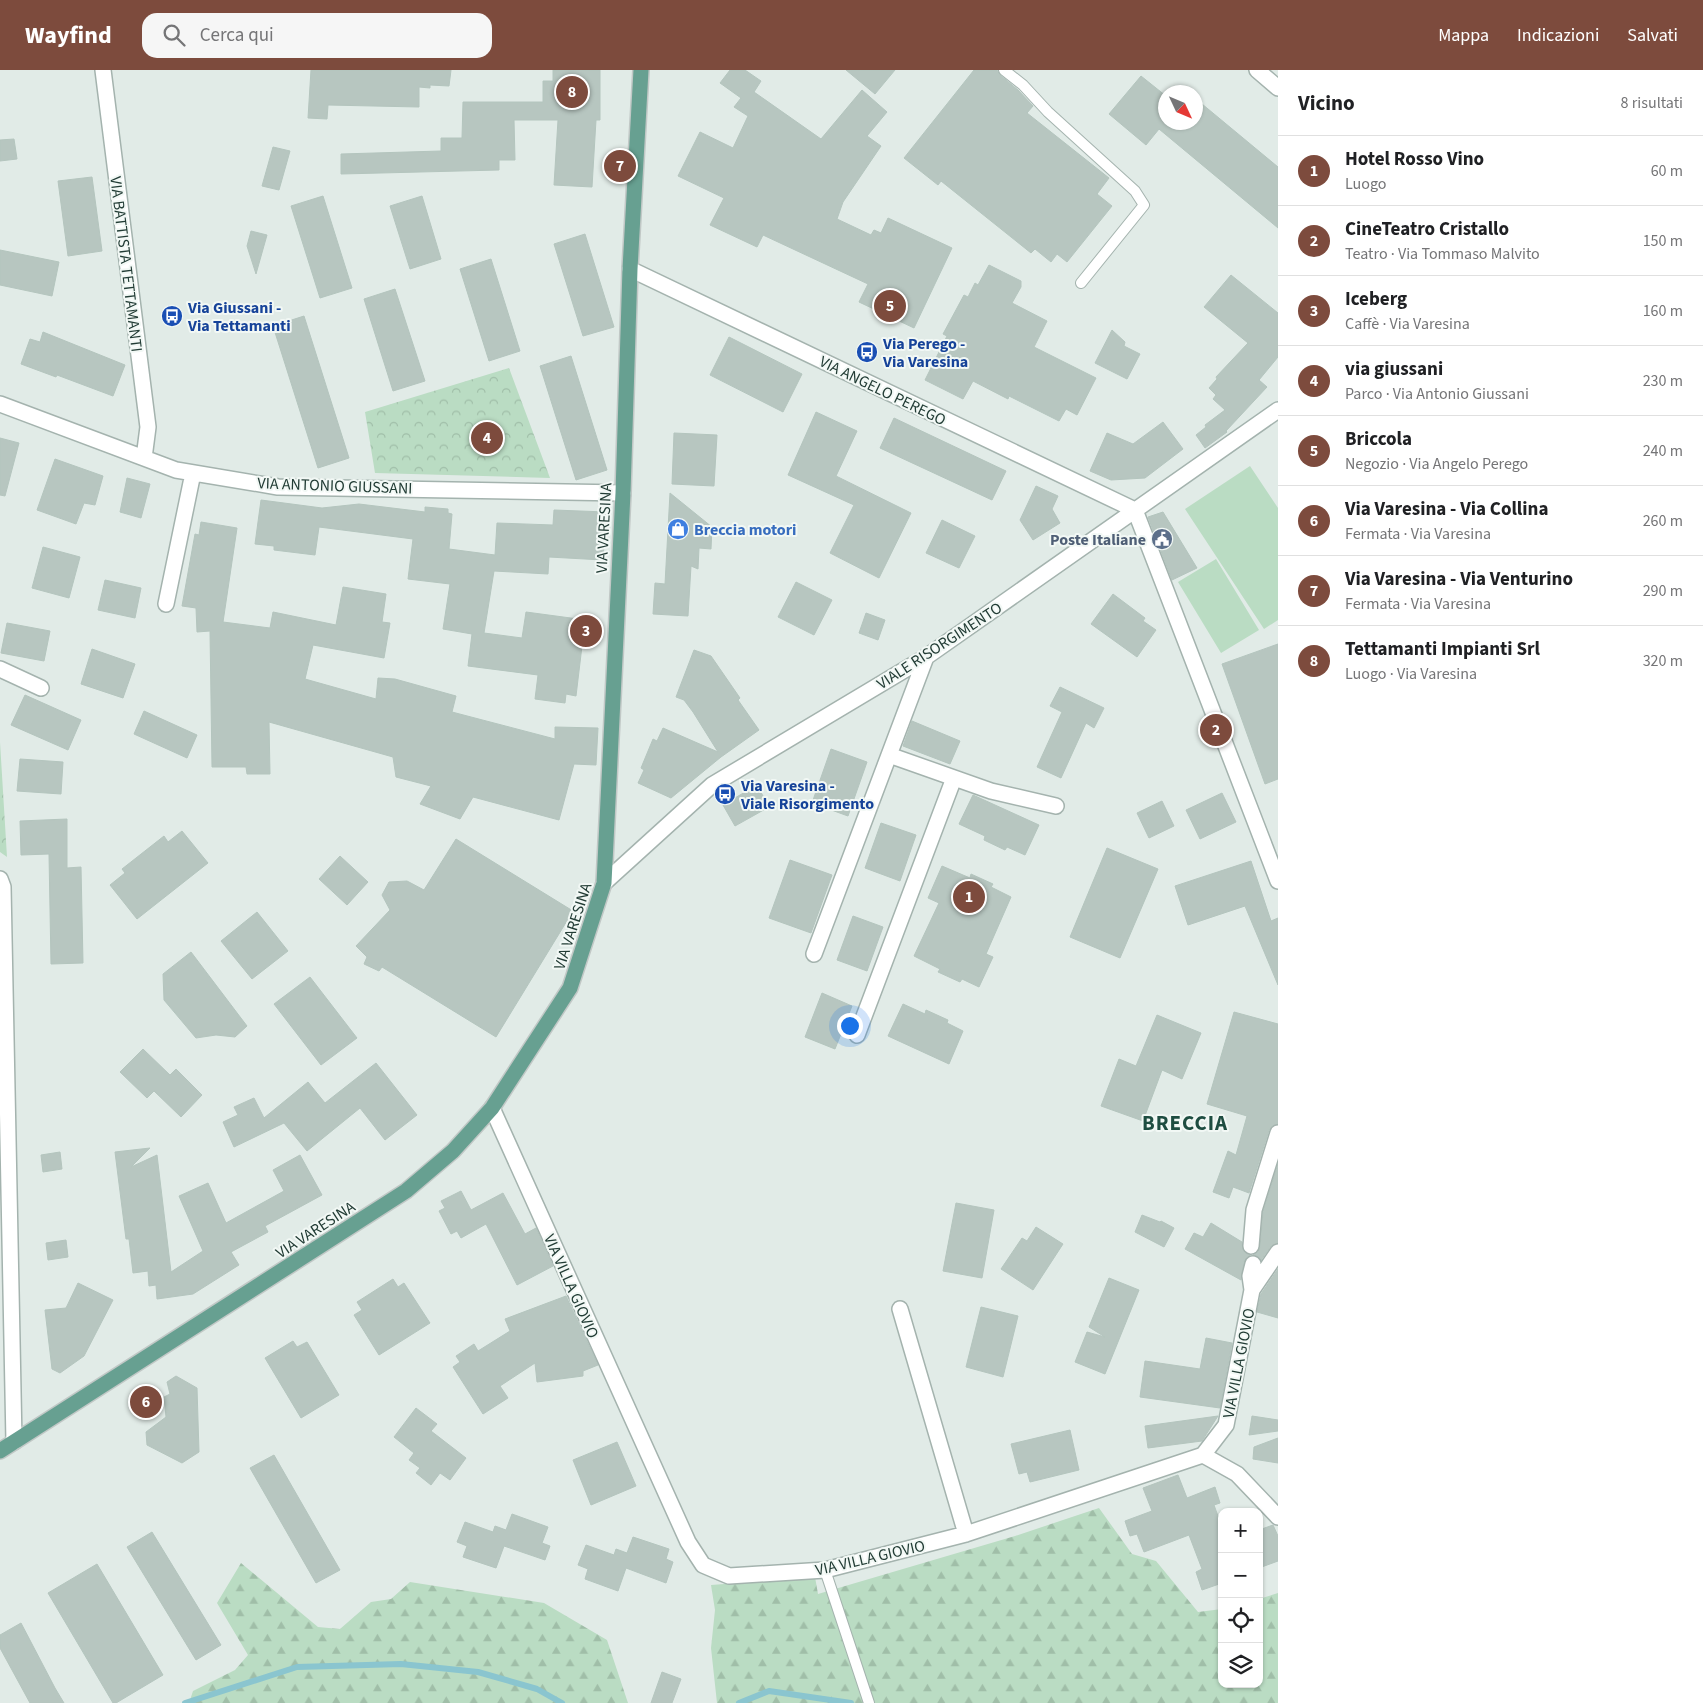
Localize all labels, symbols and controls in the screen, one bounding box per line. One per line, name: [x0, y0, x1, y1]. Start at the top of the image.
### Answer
search box: [142, 13, 492, 58]
text: Wayfind: [25, 18, 112, 53]
icon: search: [160, 21, 188, 49]
text: Cerca qui: [200, 22, 274, 49]
text: Mappa: [1438, 23, 1489, 48]
text: Indicazioni: [1517, 23, 1599, 48]
text: Salvati: [1627, 23, 1678, 48]
pin: 8: [556, 73, 588, 111]
north arrow: [1158, 85, 1203, 130]
text: Vicino: [1298, 88, 1355, 118]
text: 8 risultati: [1621, 92, 1683, 114]
text: Hotel Rosso Vino: [1345, 146, 1484, 173]
pin: 7: [604, 147, 636, 185]
text: 1: [1310, 160, 1318, 182]
text: 60 m: [1651, 160, 1683, 182]
text: Luogo: [1345, 173, 1387, 195]
street label: VIA BATTISTA TETTAMANTI: [104, 175, 148, 353]
text: CineTeatro Cristallo: [1345, 216, 1509, 243]
text: 2: [1310, 230, 1318, 252]
text: 150 m: [1643, 230, 1683, 252]
text: Teatro · Via Tommaso Malvito: [1345, 243, 1540, 265]
text: Iceberg: [1345, 286, 1407, 313]
pin: 5: [874, 287, 906, 325]
place label: Via Giussani - Via Tettamanti: [187, 297, 291, 337]
text: 3: [1310, 300, 1318, 322]
text: 160 m: [1643, 300, 1683, 322]
bus stop icon: Via Giussani - Via Tettamanti: [160, 304, 184, 328]
text: Caffè · Via Varesina: [1345, 313, 1470, 335]
place label: Via Perego - Via Varesina: [882, 333, 968, 373]
bus stop icon: Via Perego - Via Varesina: [855, 340, 879, 364]
street label: VIA ANGELO PEREGO: [816, 351, 950, 431]
text: via giussani: [1345, 356, 1443, 383]
text: 4: [1310, 370, 1318, 392]
text: 230 m: [1643, 370, 1683, 392]
text: Parco · Via Antonio Giussani: [1345, 383, 1529, 405]
pin: 4: [471, 419, 503, 457]
text: Briccola: [1345, 426, 1412, 453]
text: 5: [1310, 440, 1318, 462]
text: 240 m: [1643, 440, 1683, 462]
text: Negozio · Via Angelo Perego: [1345, 453, 1528, 475]
street label: VIA ANTONIO GIUSSANI: [257, 472, 413, 500]
street label: VIA VARESINA: [591, 482, 617, 574]
text: Via Varesina - Via Collina: [1345, 496, 1548, 523]
text: 6: [1310, 510, 1318, 532]
text: 260 m: [1643, 510, 1683, 532]
shop icon: Breccia motori: [666, 517, 690, 541]
place label: Breccia motori: [694, 519, 796, 541]
text: Fermata · Via Varesina: [1345, 523, 1491, 545]
public building icon: Poste Italiane: [1150, 527, 1174, 551]
place label: Poste Italiane: [1050, 529, 1146, 551]
text: Via Varesina - Via Venturino: [1345, 566, 1573, 593]
text: 7: [1310, 580, 1318, 602]
text: 290 m: [1643, 580, 1683, 602]
text: Fermata · Via Varesina: [1345, 593, 1491, 615]
street label: VIALE RISORGIMENTO: [873, 597, 1007, 695]
pin: 3: [570, 612, 602, 650]
text: Tettamanti Impianti Srl: [1345, 636, 1540, 663]
text: 8: [1310, 650, 1318, 672]
text: 320 m: [1643, 650, 1683, 672]
text: Luogo · Via Varesina: [1345, 663, 1477, 685]
pin: 2: [1200, 711, 1232, 749]
place label: Via Varesina - Viale Risorgimento: [740, 775, 874, 815]
bus stop icon: Via Varesina - Viale Risorgimento: [713, 782, 737, 806]
pin: 1: [953, 878, 985, 916]
street label: VIA VARESINA: [549, 880, 597, 973]
your location: [837, 1013, 863, 1039]
district label: BRECCIA: [1142, 1108, 1228, 1138]
street label: VIA VARESINA: [272, 1196, 360, 1264]
street label: VIA VILLA GIOVIO: [538, 1231, 604, 1342]
street label: VIA VILLA GIOVIO: [1218, 1306, 1260, 1420]
pin: 6: [130, 1383, 162, 1421]
map controls: [1218, 1508, 1263, 1688]
button: +: [1218, 1508, 1263, 1553]
street label: VIA VILLA GIOVIO: [813, 1535, 927, 1581]
button: −: [1218, 1553, 1263, 1598]
button: locate: [1218, 1598, 1263, 1643]
button: layers: [1218, 1643, 1263, 1688]

